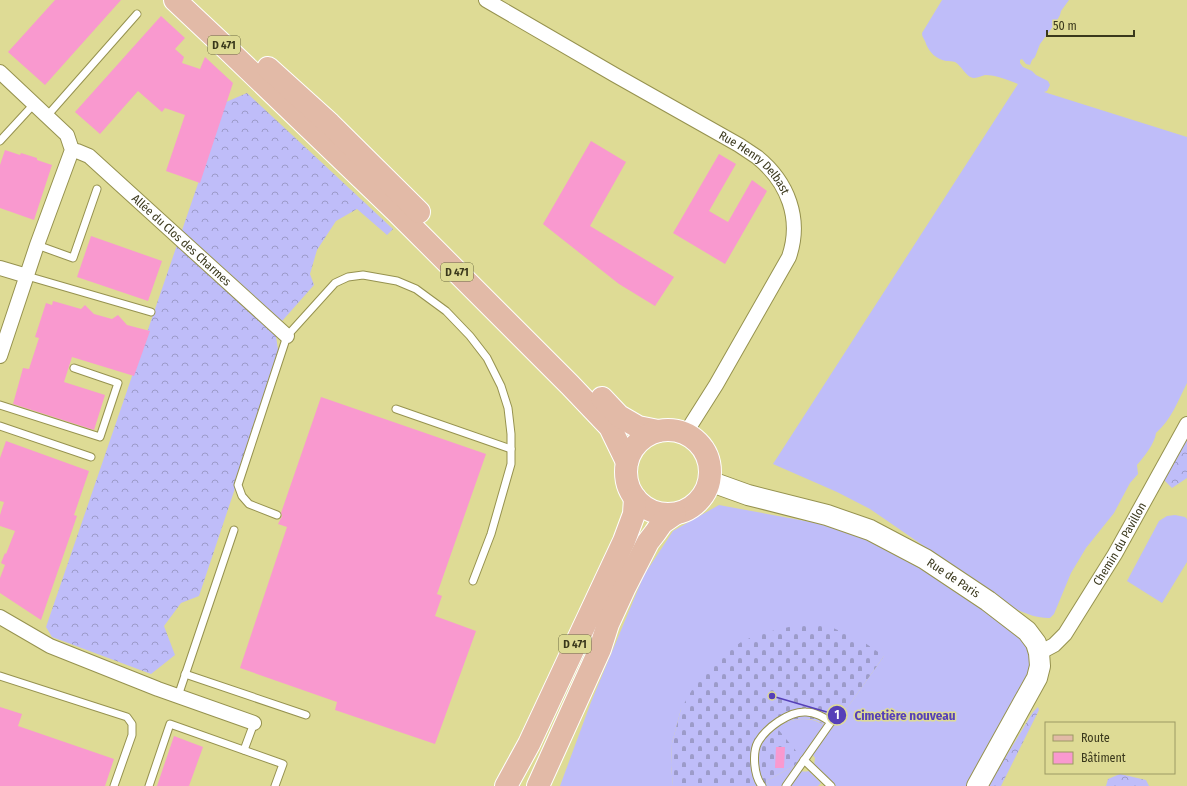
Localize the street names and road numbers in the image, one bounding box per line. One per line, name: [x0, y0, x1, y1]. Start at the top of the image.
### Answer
road number: D 471: [208, 36, 240, 54]
street label: Rue Henry Delbast: [716, 128, 792, 197]
street label: Allée du Clos des Charmes: [129, 191, 234, 289]
road number: D 471: [441, 263, 473, 281]
street label: Chemin du Pavillon: [1090, 500, 1149, 588]
street label: Rue de Paris: [924, 555, 983, 601]
road number: D 471: [559, 635, 591, 653]

